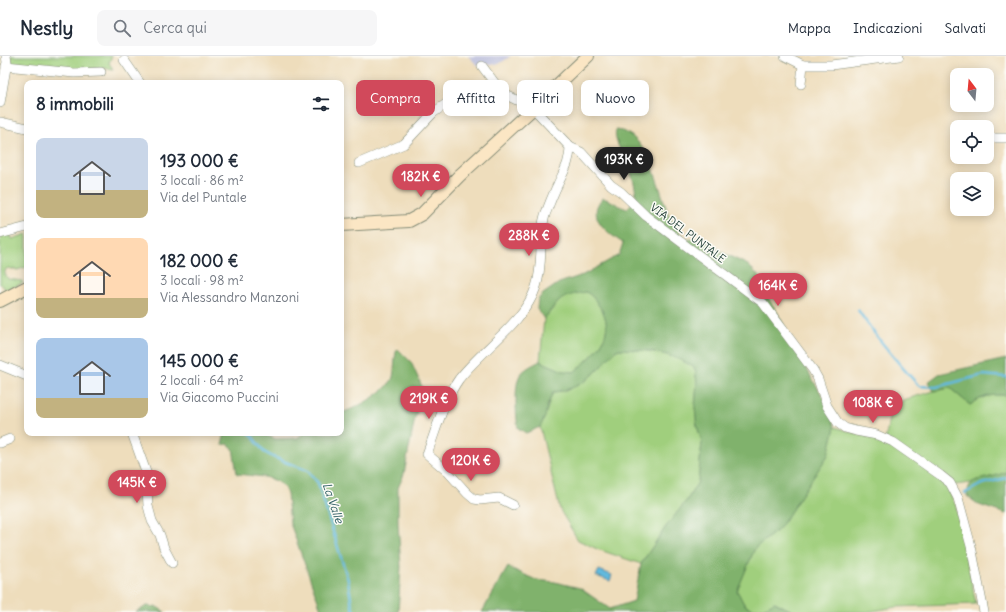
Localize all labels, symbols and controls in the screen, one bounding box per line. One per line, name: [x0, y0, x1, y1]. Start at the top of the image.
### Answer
search box: [97, 10, 377, 46]
text: Nestly: [20, 16, 73, 40]
icon: search: [111, 17, 133, 39]
text: Cerca qui: [143, 18, 207, 37]
text: Mappa: [788, 19, 831, 37]
text: Indicazioni: [853, 19, 923, 37]
text: Salvati: [945, 19, 986, 37]
north arrow: [950, 68, 994, 112]
map controls: [950, 68, 994, 216]
chip: Compra: [356, 80, 435, 116]
chip: Affitta: [443, 80, 509, 116]
chip: Filtri: [517, 80, 573, 116]
chip: Nuovo: [581, 80, 649, 116]
text: 8 immobili: [36, 93, 114, 115]
icon: filters: [310, 93, 332, 115]
button: locate: [950, 120, 994, 164]
pin: 193K €: [591, 147, 657, 181]
text: 193 000 €: [160, 150, 239, 172]
text: 193K €: [604, 151, 644, 168]
icon: home: [68, 154, 116, 202]
pin: 182K €: [388, 164, 454, 198]
text: 182K €: [401, 168, 441, 185]
text: 3 locali · 86 m²: [160, 172, 244, 189]
button: layers: [950, 172, 994, 216]
text: Via del Puntale: [160, 189, 247, 206]
street label: VIA DEL PUNTALE: [648, 200, 728, 266]
pin: 288K €: [496, 223, 562, 257]
text: 288K €: [508, 227, 550, 244]
text: 182 000 €: [160, 250, 238, 272]
icon: home: [68, 254, 116, 302]
text: 3 locali · 98 m²: [160, 272, 244, 289]
pin: 164K €: [745, 273, 811, 307]
text: 164K €: [758, 277, 798, 294]
text: Via Alessandro Manzoni: [160, 289, 299, 306]
text: 145 000 €: [160, 350, 239, 372]
icon: home: [68, 354, 116, 402]
text: 2 locali · 64 m²: [160, 372, 244, 389]
pin: 219K €: [396, 386, 462, 420]
text: Via Giacomo Puccini: [160, 389, 279, 406]
text: 219K €: [409, 390, 449, 407]
pin: 108K €: [840, 390, 906, 424]
text: 108K €: [853, 394, 893, 411]
pin: 120K €: [438, 448, 504, 482]
text: 120K €: [451, 452, 491, 469]
pin: 145K €: [104, 470, 170, 504]
text: 145K €: [117, 474, 157, 491]
water label: La Valle: [320, 481, 348, 527]

